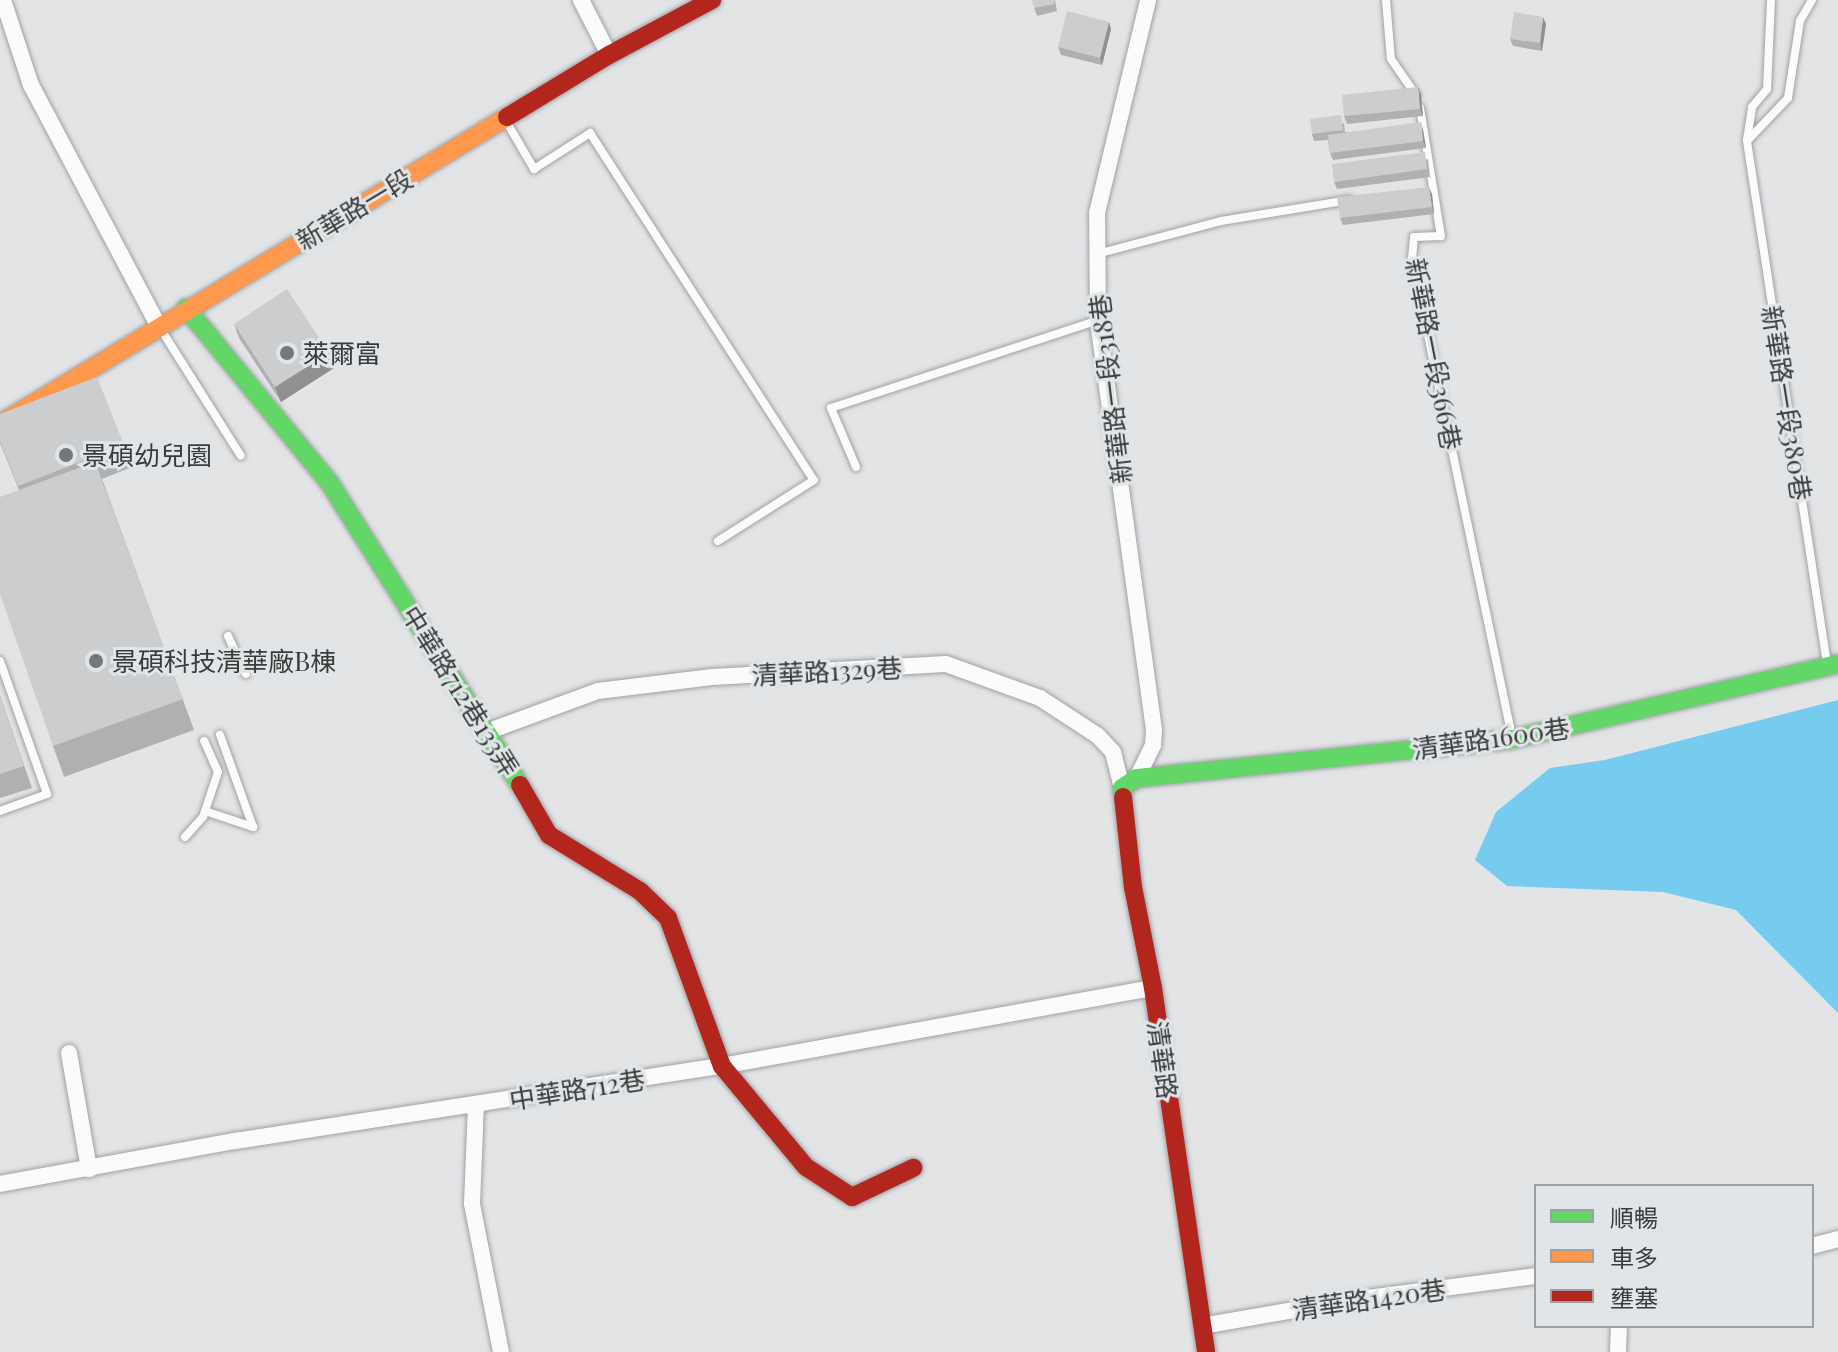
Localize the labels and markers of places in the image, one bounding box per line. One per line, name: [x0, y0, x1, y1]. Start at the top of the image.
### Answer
place label: 萊爾富: [303, 337, 381, 369]
marker: 萊爾富: [278, 344, 296, 362]
place label: 景碩幼兒園: [82, 439, 212, 471]
marker: 景碩幼兒園: [57, 446, 75, 464]
place label: 景碩科技清華廠B棟: [112, 645, 336, 677]
marker: 景碩科技清華廠B棟: [87, 652, 105, 670]

